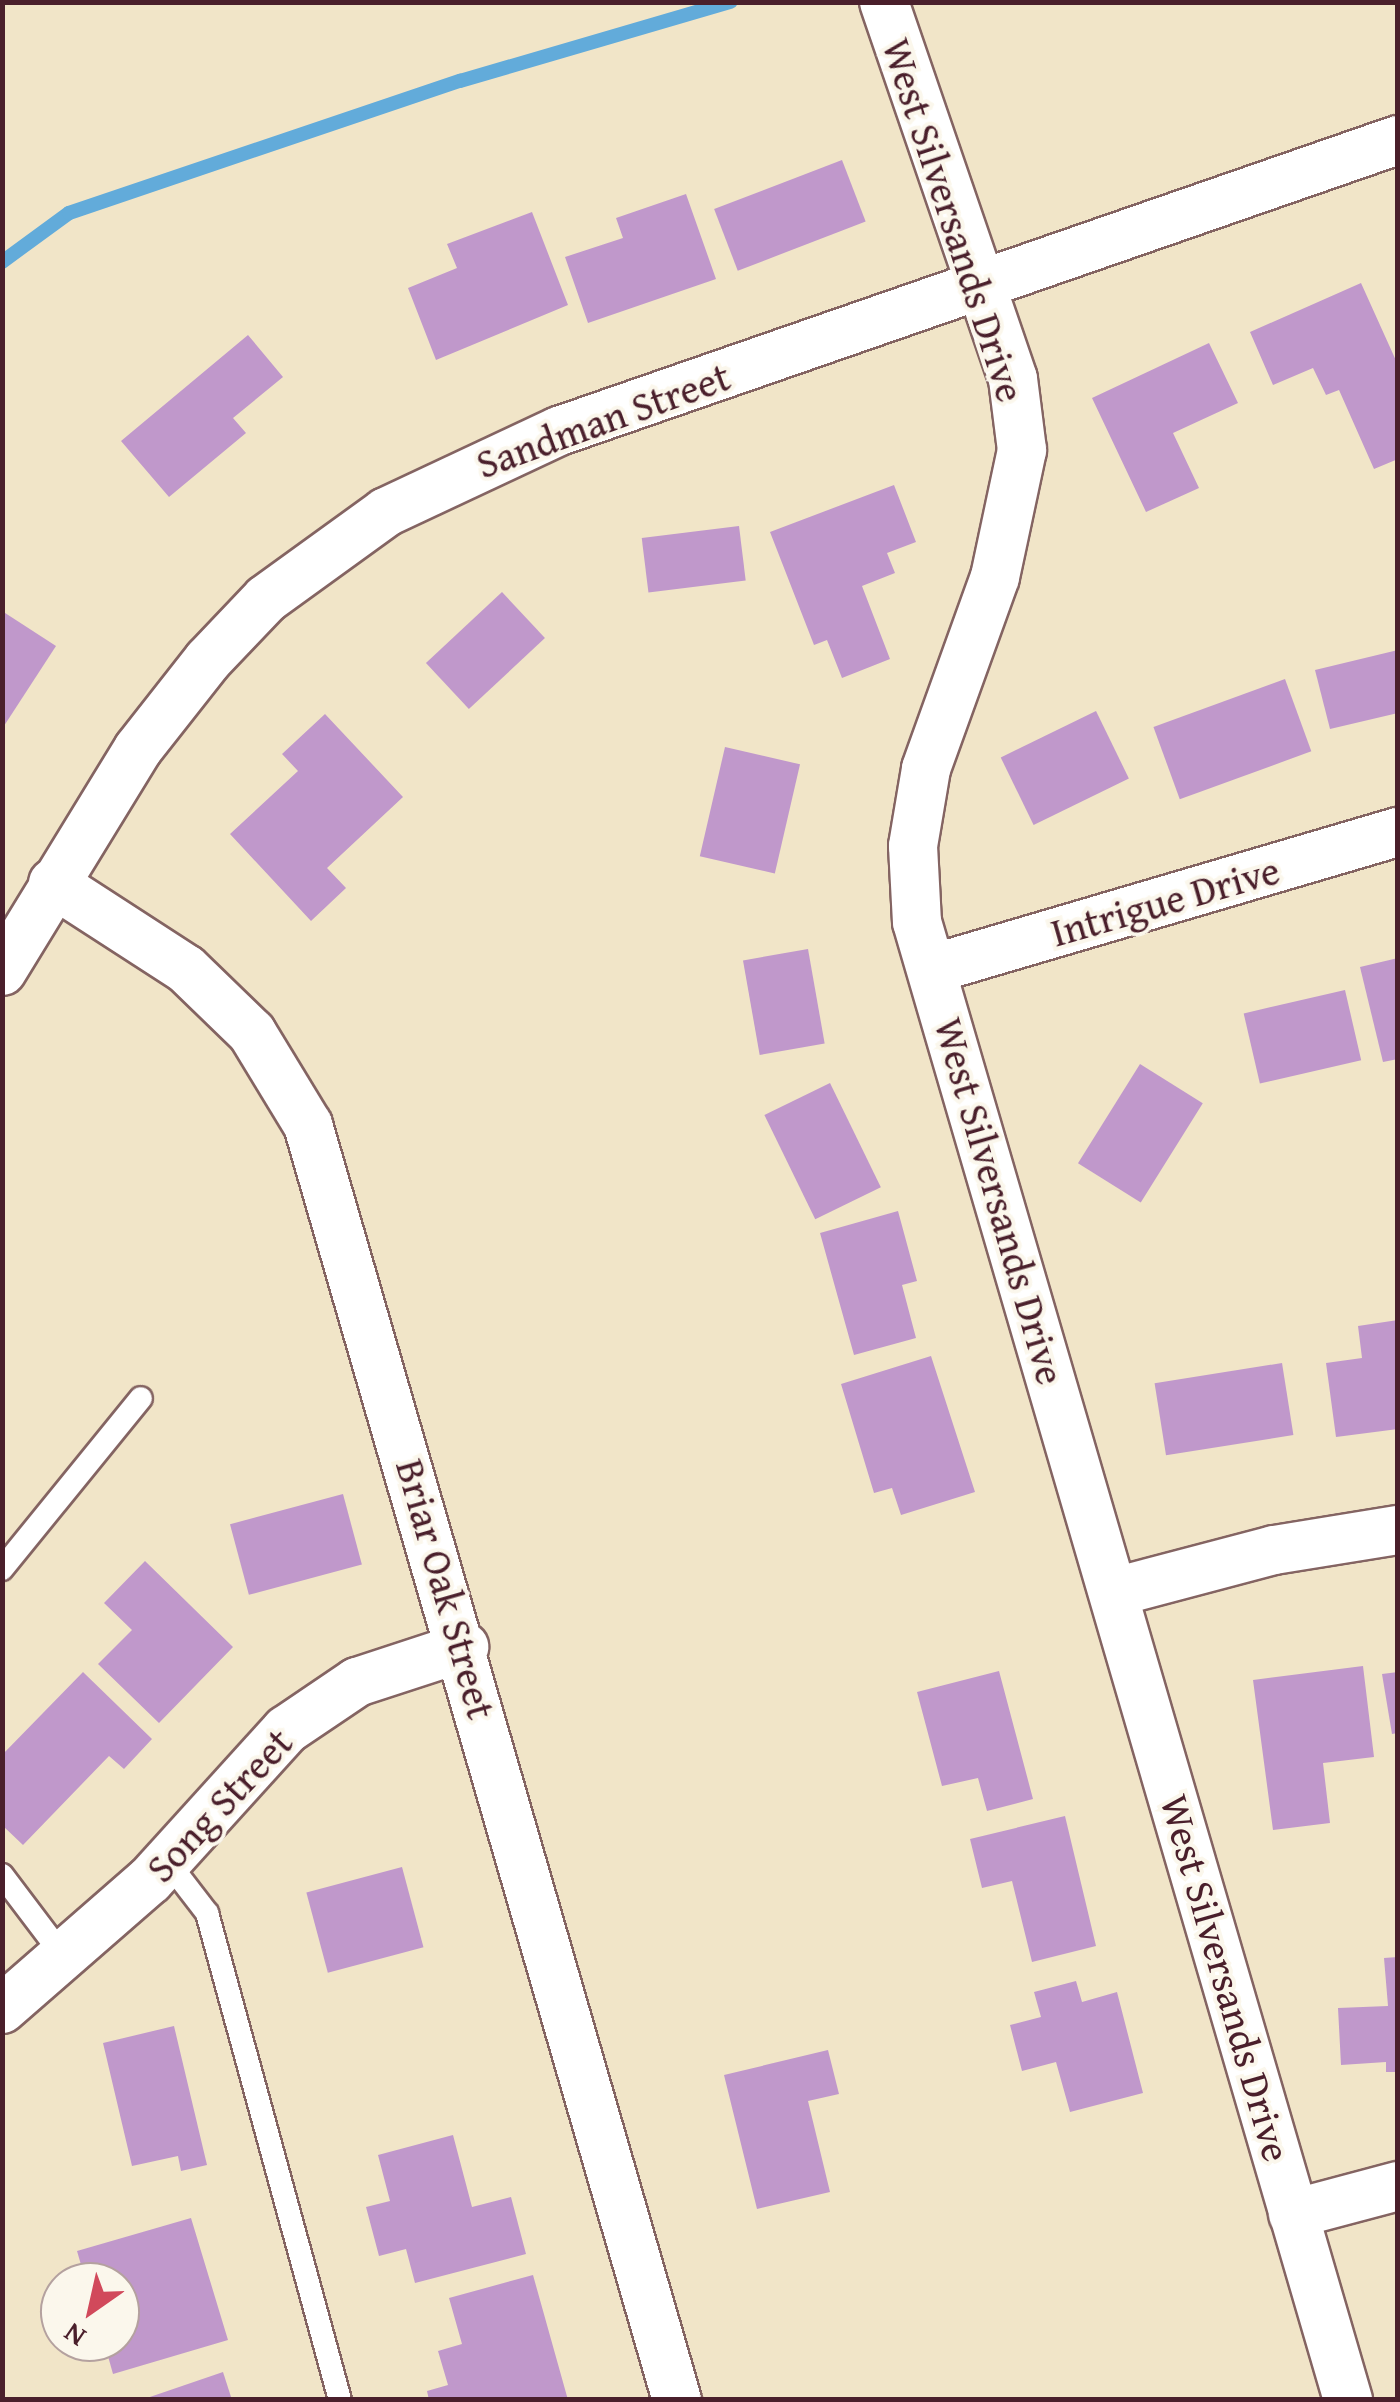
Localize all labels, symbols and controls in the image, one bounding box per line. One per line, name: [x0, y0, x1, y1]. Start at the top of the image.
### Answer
street label: West Silversands Drive: [873, 32, 1035, 408]
street label: Sandman Street: [470, 352, 736, 488]
street label: Intrigue Drive: [1045, 845, 1285, 957]
street label: West Silversands Drive: [925, 1012, 1075, 1390]
street label: Briar Oak Street: [386, 1454, 506, 1724]
street label: Song Street: [136, 1718, 302, 1892]
street label: West Silversands Drive: [1151, 1789, 1301, 2167]
north arrow: [40, 2262, 140, 2362]
text: N: [55, 2313, 93, 2358]

